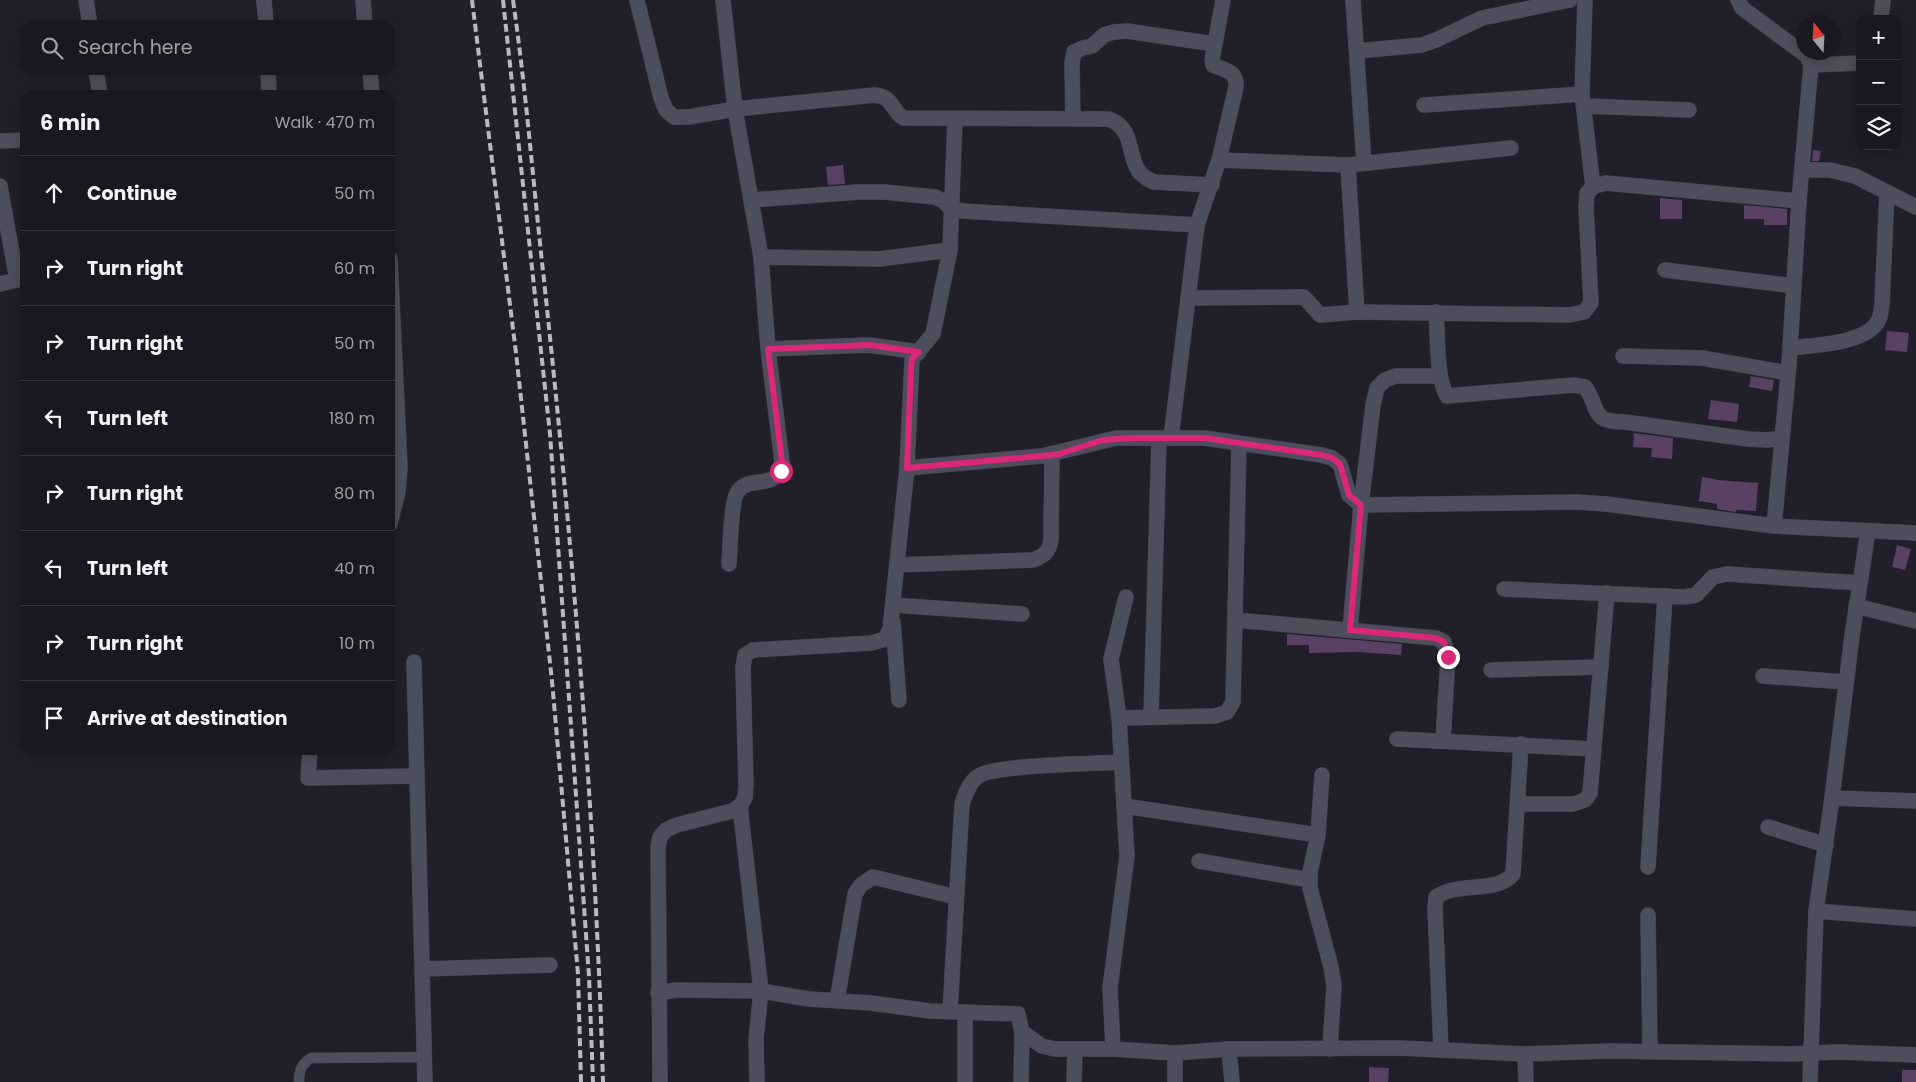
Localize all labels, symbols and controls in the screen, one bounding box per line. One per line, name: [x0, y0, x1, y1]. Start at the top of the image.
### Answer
north arrow: [1796, 15, 1841, 60]
map controls: [1856, 15, 1901, 150]
button: +: [1856, 15, 1901, 60]
search box: [20, 20, 395, 75]
icon: search: [38, 34, 66, 62]
text: Search here: [78, 34, 192, 61]
button: −: [1856, 60, 1901, 105]
button: layers: [1856, 105, 1901, 150]
text: 6 min: [40, 108, 100, 137]
text: Walk · 470 m: [275, 111, 375, 134]
icon: ahead: [40, 179, 68, 207]
text: Continue: [87, 180, 177, 207]
text: 50 m: [334, 182, 375, 205]
icon: right: [40, 254, 68, 282]
text: Turn right: [87, 255, 183, 282]
text: 60 m: [334, 257, 375, 280]
icon: right: [40, 329, 68, 357]
text: Turn right: [87, 330, 183, 357]
text: 50 m: [334, 332, 375, 355]
icon: left: [40, 404, 68, 432]
text: Turn left: [87, 405, 168, 432]
text: 180 m: [329, 407, 375, 430]
route start: [770, 460, 793, 483]
icon: right: [40, 479, 68, 507]
text: Turn right: [87, 480, 183, 507]
text: 80 m: [334, 482, 375, 505]
icon: left: [40, 554, 68, 582]
text: Turn left: [87, 555, 168, 582]
text: 40 m: [334, 557, 375, 580]
icon: right: [40, 629, 68, 657]
text: Turn right: [87, 630, 183, 657]
text: 10 m: [339, 632, 375, 655]
route end: [1437, 646, 1460, 669]
icon: arrive: [40, 704, 68, 732]
text: Arrive at destination: [87, 705, 288, 732]

